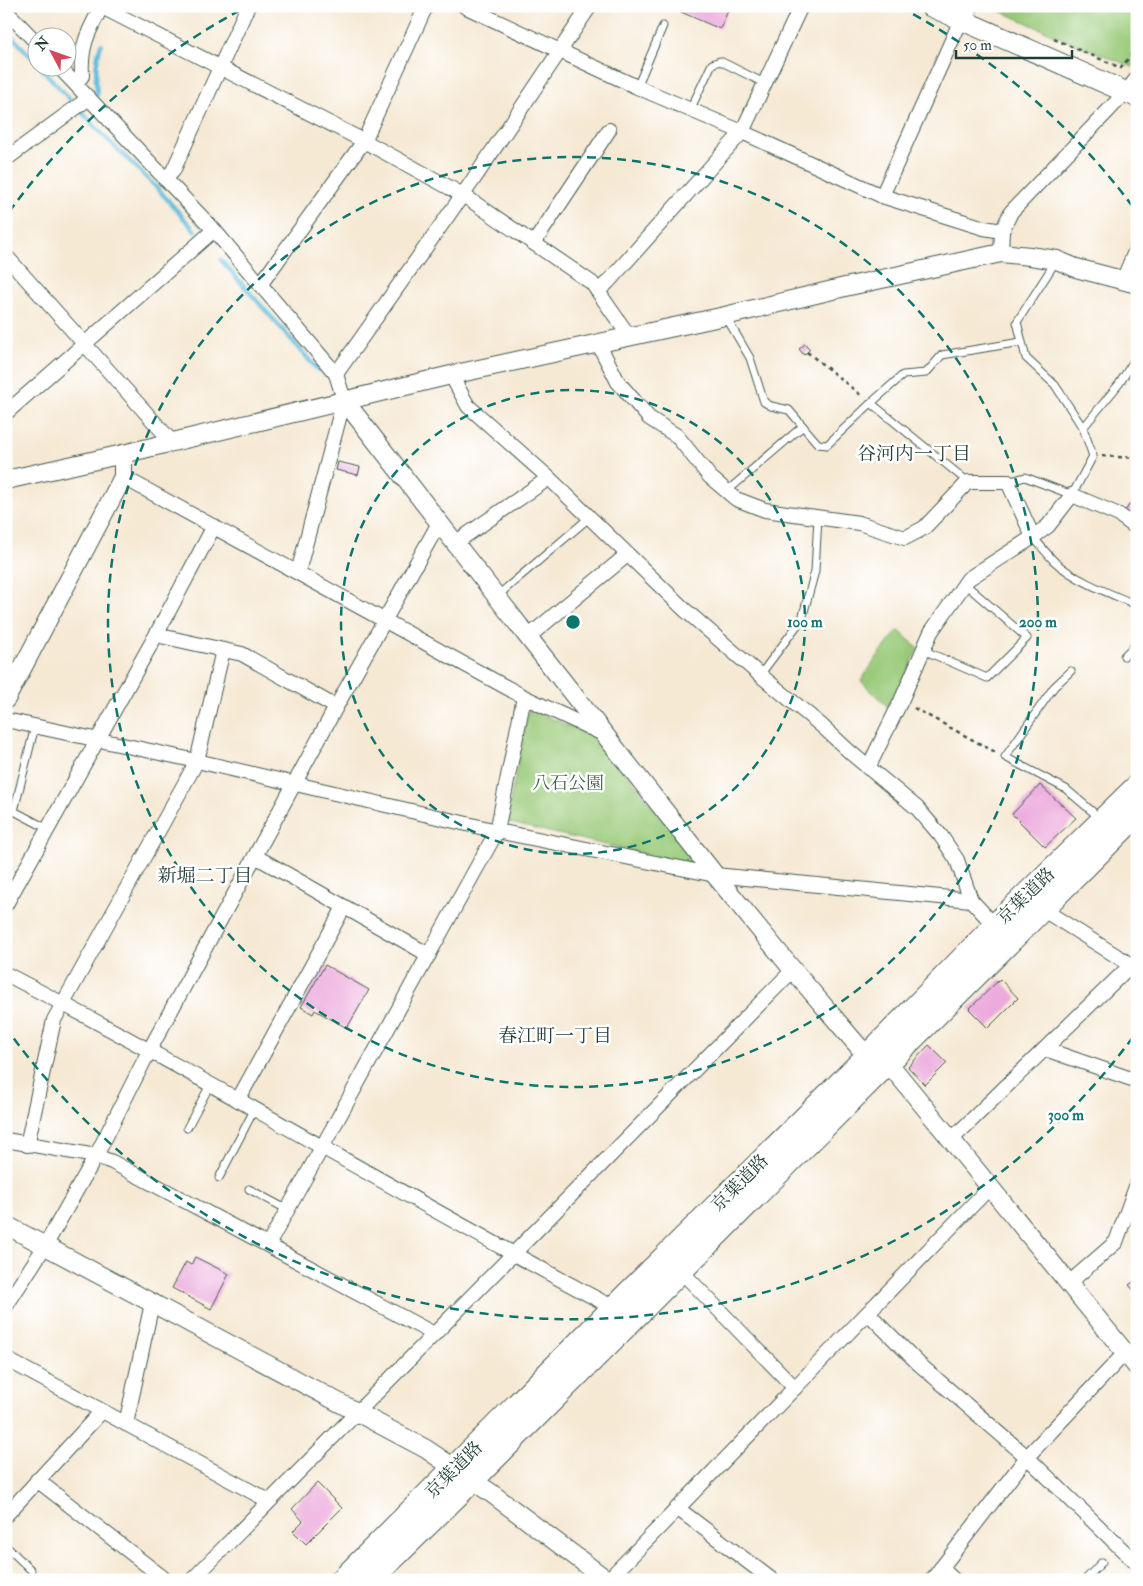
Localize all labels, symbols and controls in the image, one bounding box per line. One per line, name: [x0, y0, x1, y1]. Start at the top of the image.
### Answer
north arrow: [28, 28, 78, 78]
scale bar: [956, 28, 1072, 60]
text: N: [31, 33, 53, 55]
text: 50 m: [963, 36, 992, 55]
district label: 谷河内一丁目: [857, 442, 971, 466]
centre of rings: [564, 613, 582, 631]
text: 100 m: [787, 613, 823, 632]
text: 200 m: [1019, 613, 1057, 632]
park label: 八石公園: [532, 772, 604, 795]
street label: 京葉道路: [992, 863, 1060, 929]
district label: 新堀二丁目: [157, 864, 253, 888]
district label: 春江町一丁目: [498, 1024, 612, 1048]
text: 300 m: [1048, 1106, 1084, 1125]
street label: 京葉道路: [706, 1149, 774, 1217]
street label: 京葉道路: [420, 1436, 488, 1504]

